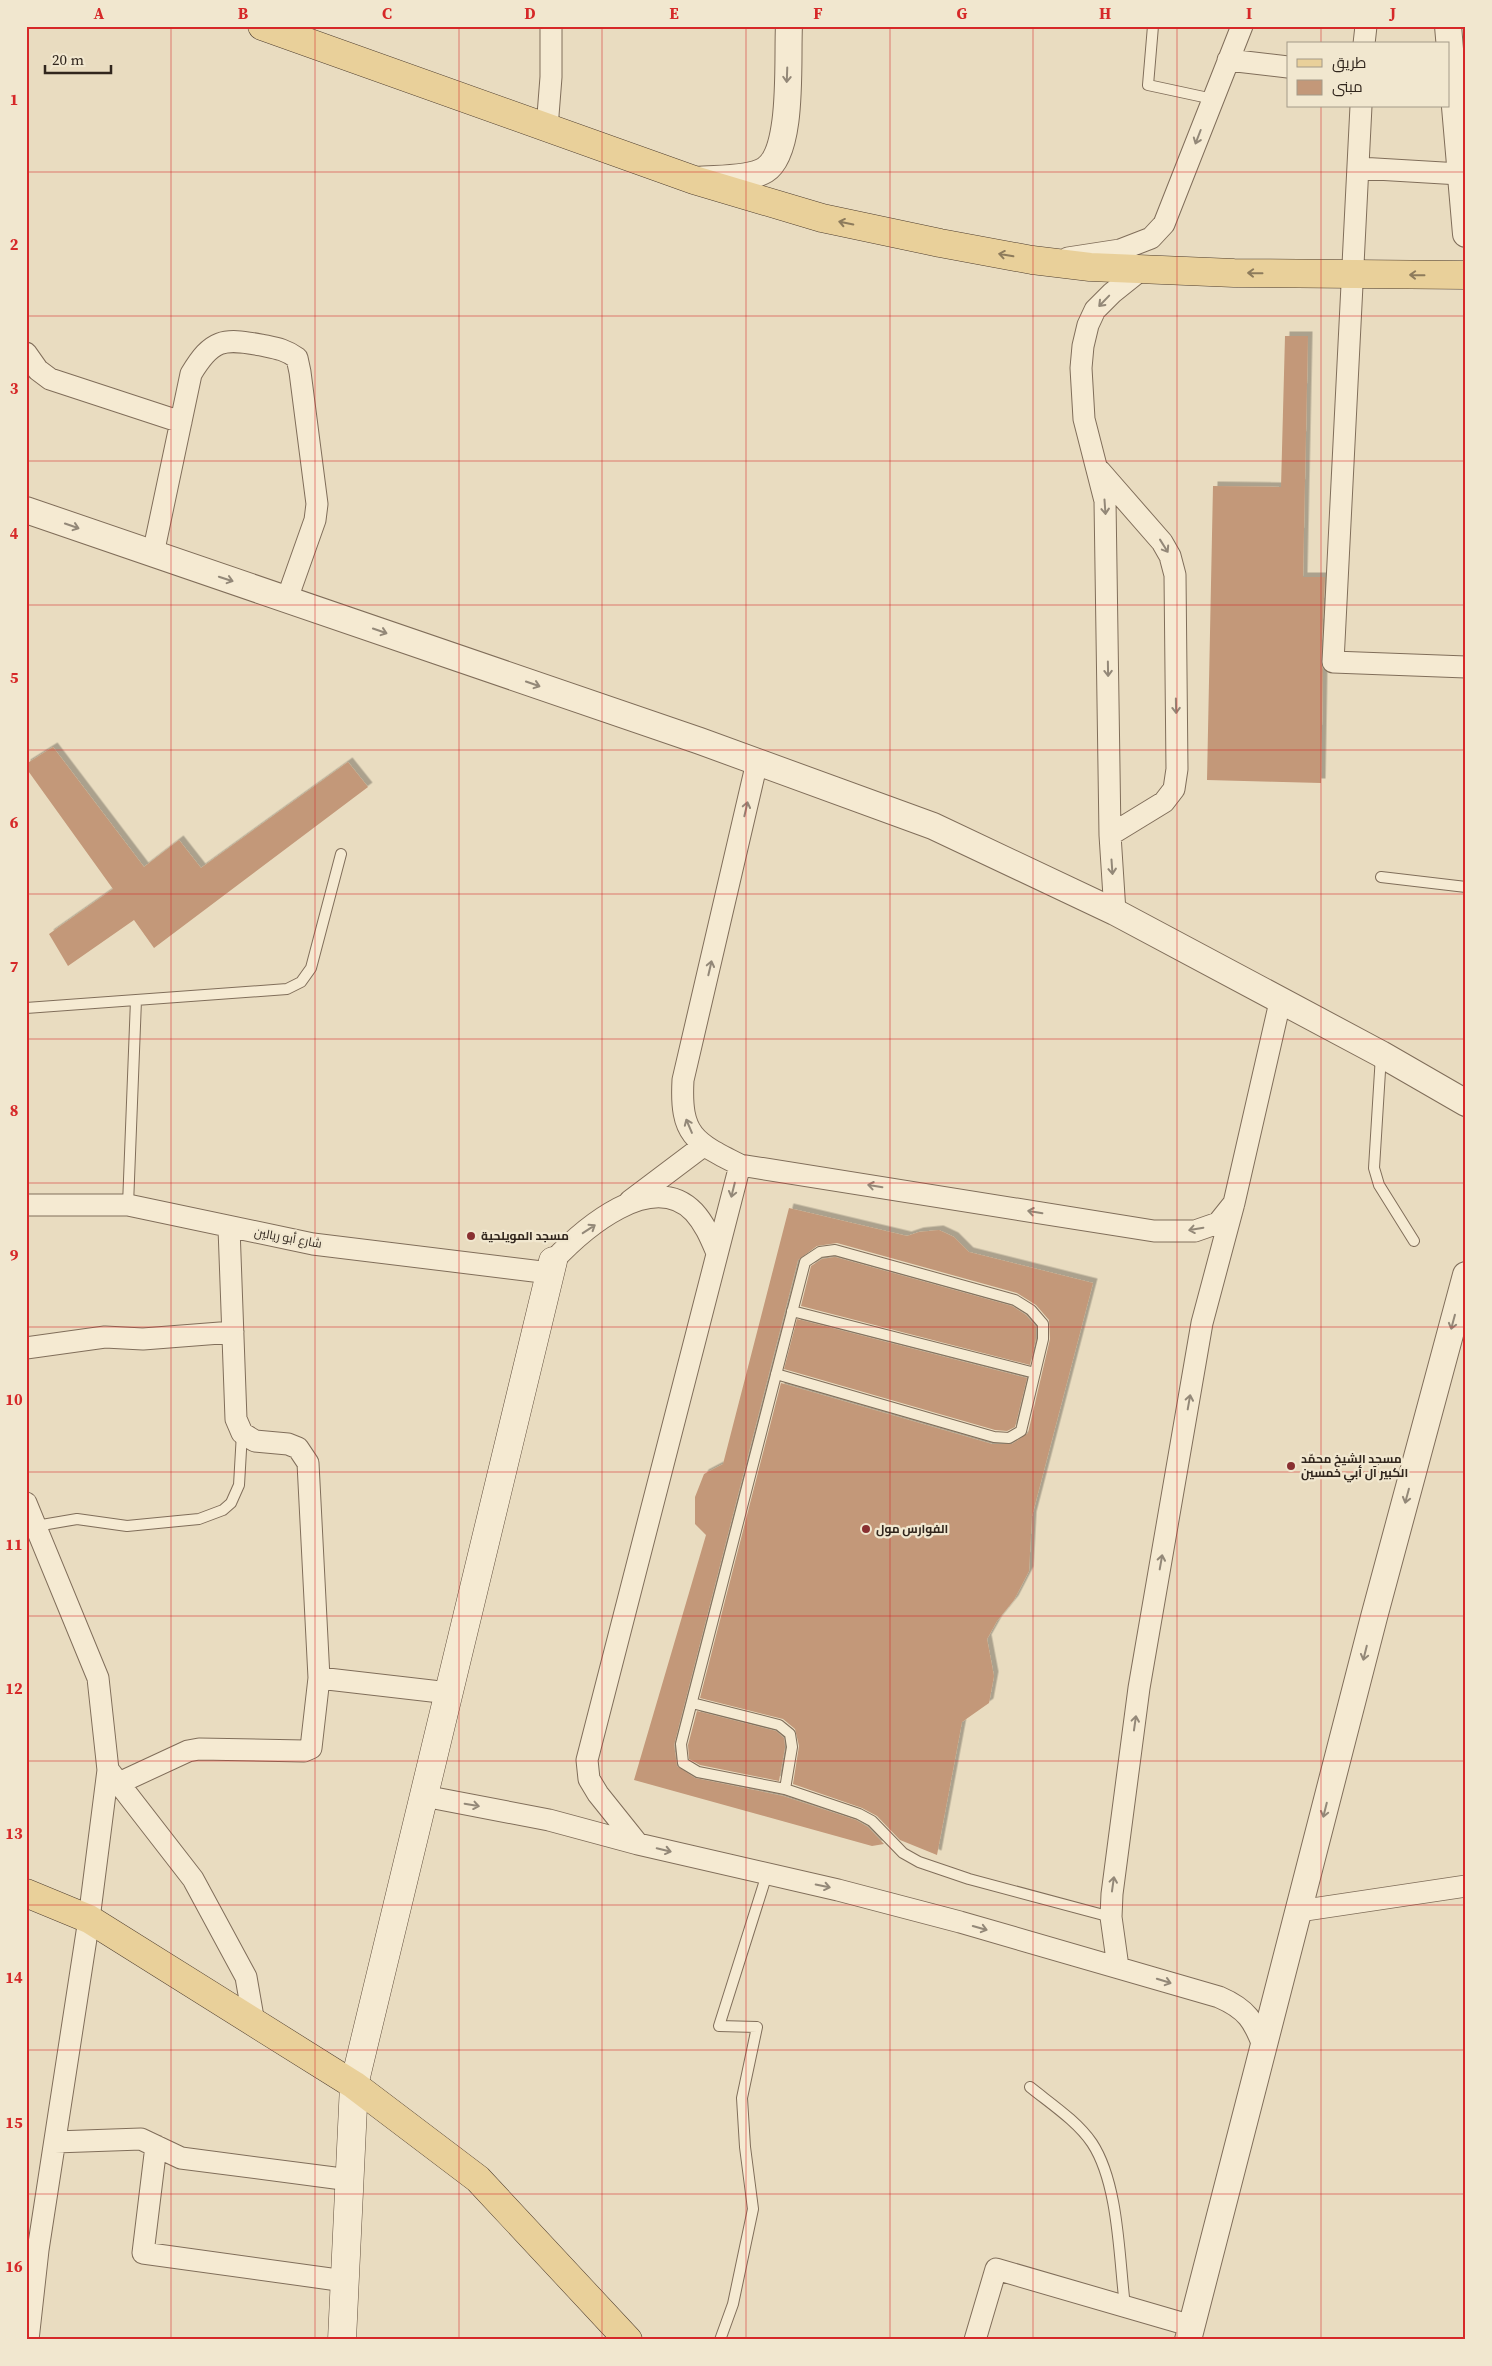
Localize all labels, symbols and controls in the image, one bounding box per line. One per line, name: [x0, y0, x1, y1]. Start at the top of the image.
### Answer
text: A: [94, 2, 105, 24]
text: B: [238, 2, 249, 24]
text: C: [382, 2, 392, 24]
text: D: [524, 2, 536, 24]
text: E: [669, 2, 679, 24]
text: F: [813, 2, 823, 24]
text: G: [957, 2, 968, 24]
text: H: [1099, 2, 1111, 24]
text: I: [1246, 2, 1252, 24]
text: J: [1389, 2, 1396, 24]
scale bar: [45, 42, 111, 74]
legend: [1287, 42, 1450, 108]
text: 20 m: [52, 49, 84, 70]
text: طريق: [1332, 52, 1366, 73]
one-way arrow: [782, 66, 792, 83]
text: مبنى: [1332, 76, 1363, 97]
text: 1: [10, 88, 18, 110]
one-way arrow: [1193, 129, 1202, 144]
one-way arrow: [839, 218, 855, 228]
text: 2: [10, 233, 19, 255]
one-way arrow: [998, 250, 1014, 260]
one-way arrow: [1247, 268, 1263, 278]
one-way arrow: [1409, 270, 1426, 280]
one-way arrow: [1098, 294, 1110, 307]
text: 3: [10, 377, 19, 399]
one-way arrow: [1100, 499, 1109, 515]
text: 4: [10, 522, 19, 544]
one-way arrow: [64, 522, 80, 531]
one-way arrow: [1159, 538, 1169, 552]
one-way arrow: [218, 574, 234, 584]
one-way arrow: [372, 627, 387, 636]
one-way arrow: [1103, 661, 1113, 677]
text: 5: [10, 666, 19, 688]
one-way arrow: [525, 680, 541, 689]
one-way arrow: [1171, 698, 1181, 714]
one-way arrow: [742, 802, 751, 818]
text: 6: [10, 811, 19, 833]
one-way arrow: [1108, 858, 1117, 874]
text: 7: [10, 955, 19, 977]
one-way arrow: [706, 960, 715, 976]
text: 8: [10, 1099, 18, 1121]
one-way arrow: [684, 1119, 694, 1134]
one-way arrow: [728, 1181, 738, 1197]
one-way arrow: [867, 1181, 883, 1191]
one-way arrow: [1028, 1206, 1044, 1216]
one-way arrow: [581, 1223, 595, 1233]
street label: شارع أبو ريالين: [253, 1224, 323, 1252]
one-way arrow: [1189, 1225, 1205, 1235]
place label: مسجد المويلحية: [481, 1228, 569, 1244]
marker: مسجد المويلحية: [465, 1230, 477, 1242]
text: 9: [10, 1244, 19, 1266]
one-way arrow: [1448, 1313, 1457, 1329]
text: 10: [5, 1388, 23, 1410]
one-way arrow: [1184, 1395, 1194, 1411]
place label: مسجد الشيخ محمّد الكبير آل أبي خمسين: [1301, 1451, 1408, 1483]
marker: مسجد الشيخ محمّد الكبير آل أبي خمسين: [1285, 1460, 1297, 1472]
one-way arrow: [1401, 1487, 1411, 1503]
place label: الفوارس مول: [876, 1521, 948, 1537]
marker: الفوارس مول: [860, 1523, 872, 1535]
text: 11: [5, 1533, 23, 1555]
one-way arrow: [1157, 1555, 1167, 1571]
one-way arrow: [1360, 1644, 1369, 1660]
text: 12: [5, 1677, 23, 1699]
one-way arrow: [1130, 1715, 1140, 1731]
one-way arrow: [464, 1801, 480, 1811]
one-way arrow: [1320, 1802, 1329, 1818]
text: 13: [5, 1822, 23, 1844]
one-way arrow: [656, 1846, 672, 1855]
one-way arrow: [1108, 1876, 1118, 1892]
one-way arrow: [814, 1882, 830, 1892]
one-way arrow: [971, 1924, 987, 1933]
text: 14: [5, 1966, 23, 1988]
one-way arrow: [1156, 1977, 1172, 1987]
text: 15: [5, 2111, 23, 2133]
text: 16: [5, 2255, 23, 2277]

